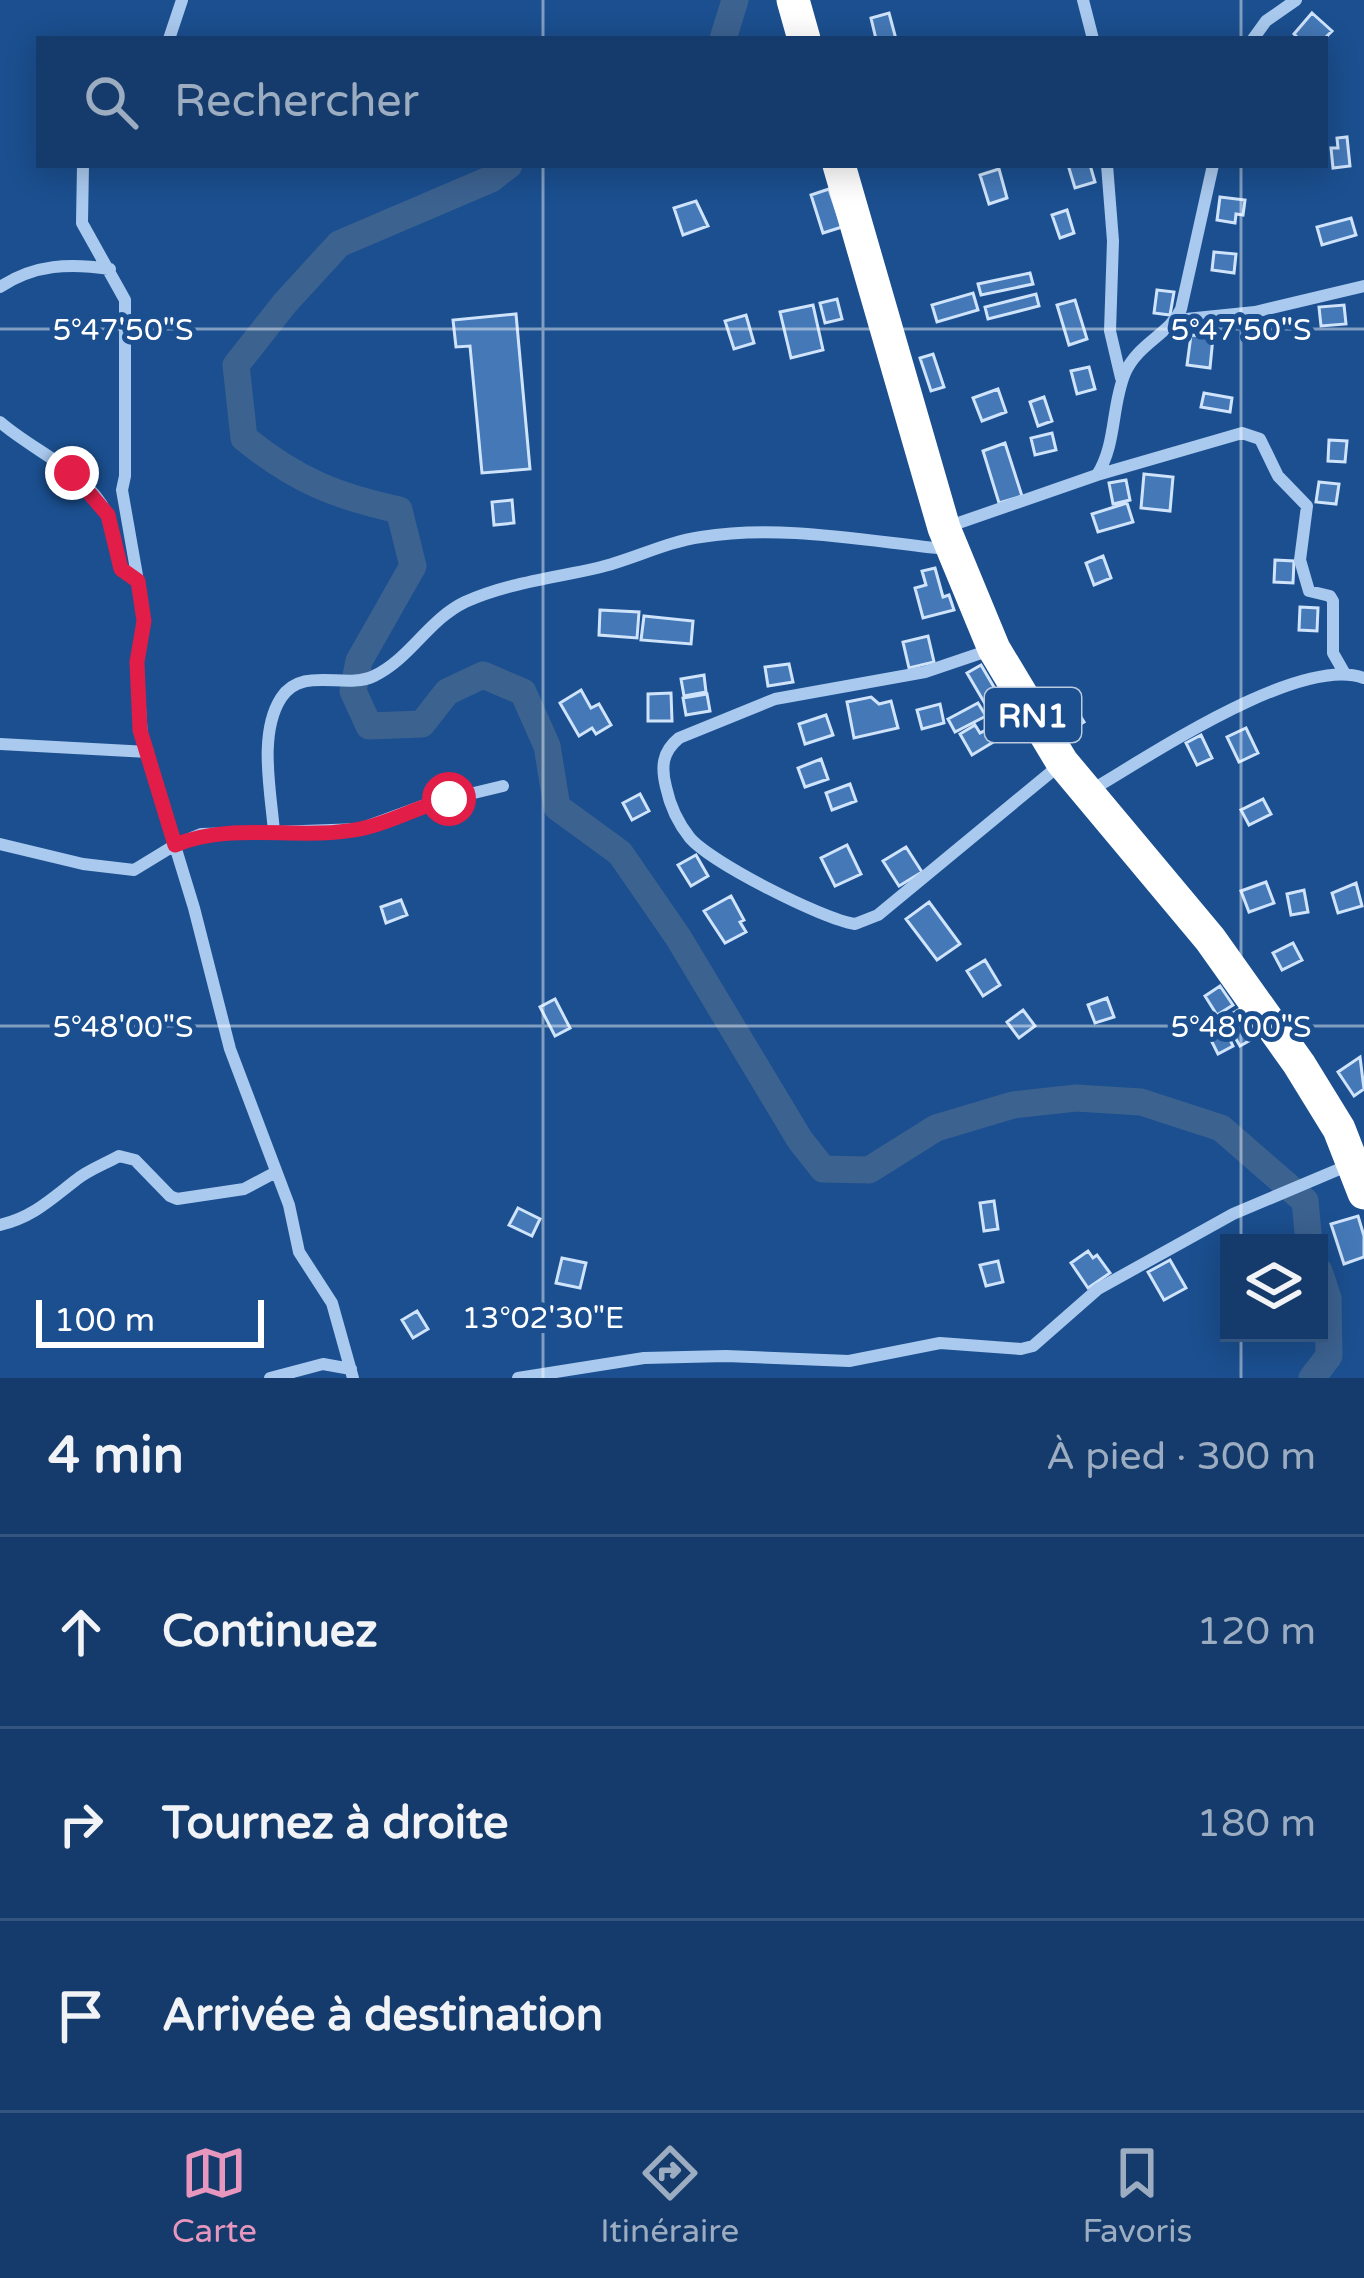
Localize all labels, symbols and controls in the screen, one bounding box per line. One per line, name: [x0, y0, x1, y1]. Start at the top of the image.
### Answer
search box: [36, 36, 1328, 168]
icon: search: [78, 69, 144, 135]
text: Rechercher: [174, 75, 419, 129]
text: 5°47'50"S: [52, 312, 194, 349]
text: 5°47'50"S: [1170, 312, 1312, 349]
route end: [45, 446, 99, 500]
road number: RN1: [985, 688, 1081, 742]
route start: [422, 772, 476, 826]
text: 5°48'00"S: [52, 1009, 194, 1046]
text: 5°48'00"S: [1170, 1009, 1312, 1046]
map controls: [1220, 1234, 1328, 1342]
button: layers: [1220, 1234, 1328, 1342]
scale bar: [36, 1294, 264, 1347]
text: 13°02'30"E: [462, 1300, 624, 1337]
text: 100 m: [54, 1301, 155, 1340]
text: 4 min: [48, 1425, 184, 1487]
text: À pied · 300 m: [1046, 1433, 1316, 1480]
icon: ahead: [48, 1599, 114, 1665]
text: Continuez: [162, 1605, 378, 1659]
text: 120 m: [1197, 1608, 1316, 1655]
icon: right: [48, 1791, 114, 1857]
text: Tournez à droite: [162, 1797, 508, 1851]
text: 180 m: [1197, 1800, 1316, 1847]
icon: arrive: [48, 1983, 114, 2049]
text: Arrivée à destination: [162, 1989, 603, 2043]
tab: Carte: [172, 2140, 257, 2251]
tab: Itinéraire: [600, 2140, 739, 2251]
tab: Favoris: [1082, 2140, 1192, 2251]

